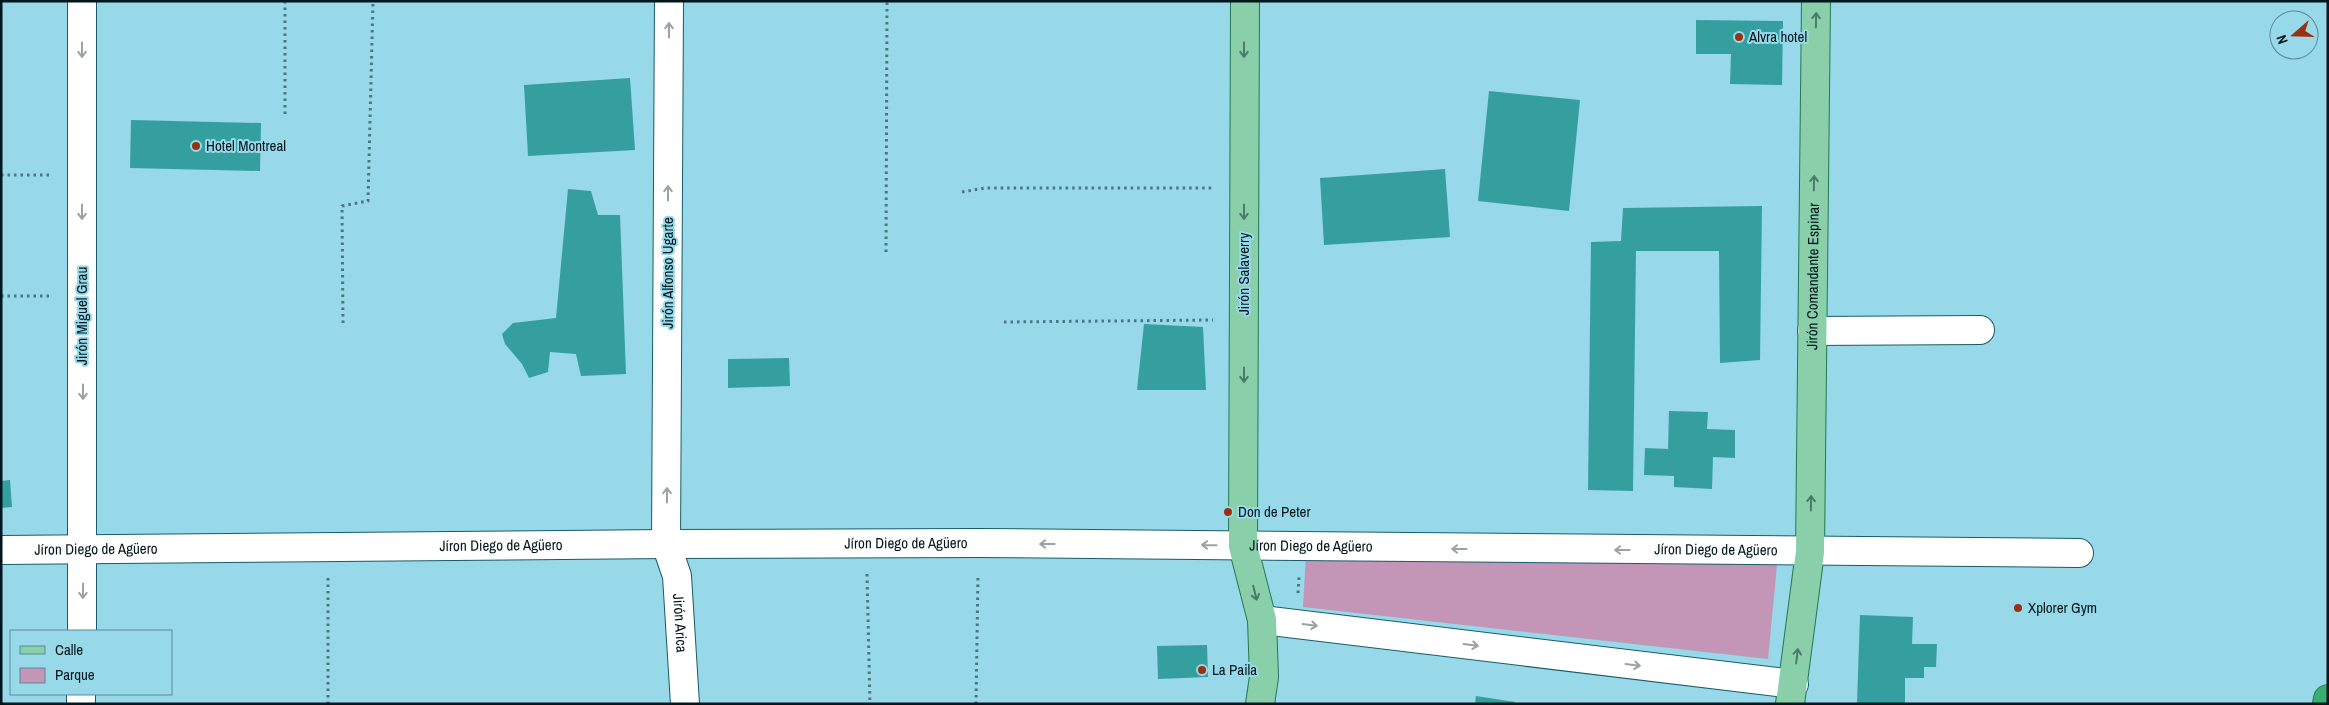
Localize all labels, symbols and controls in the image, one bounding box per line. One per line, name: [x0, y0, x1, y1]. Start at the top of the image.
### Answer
north arrow: [2269, 10, 2319, 60]
one-way arrow: [1811, 13, 1821, 29]
one-way arrow: [664, 23, 674, 39]
place label: Alvra hotel: [1748, 26, 1807, 47]
marker: Alvra hotel: [1733, 31, 1745, 43]
text: N: [2272, 32, 2292, 46]
one-way arrow: [77, 42, 87, 58]
one-way arrow: [1239, 42, 1249, 58]
place label: Hotel Montreal: [206, 135, 286, 156]
marker: Hotel Montreal: [190, 140, 202, 152]
one-way arrow: [1809, 175, 1819, 192]
one-way arrow: [663, 185, 673, 202]
street label: Jirón Comandante Espinar: [1801, 203, 1824, 350]
one-way arrow: [77, 204, 87, 220]
one-way arrow: [1239, 204, 1249, 220]
street label: Jirón Alfonso Ugarte: [657, 217, 678, 329]
street label: Jirón Salaverry: [1233, 232, 1254, 315]
street label: Jirón Miguel Grau: [71, 267, 92, 365]
one-way arrow: [1239, 366, 1249, 383]
one-way arrow: [78, 384, 88, 400]
one-way arrow: [662, 488, 672, 504]
one-way arrow: [1806, 495, 1816, 512]
place label: Don de Peter: [1238, 501, 1310, 522]
marker: Don de Peter: [1222, 506, 1234, 518]
street label: Jíron Diego de Agüero: [844, 532, 968, 553]
street label: Jíron Diego de Agüero: [439, 534, 563, 556]
street label: Jíron Diego de Agüero: [1249, 534, 1373, 557]
street label: Jíron Diego de Agüero: [34, 538, 158, 560]
street label: Jíron Diego de Agüero: [1654, 538, 1778, 560]
one-way arrow: [1039, 539, 1055, 549]
one-way arrow: [1201, 540, 1218, 550]
one-way arrow: [1451, 544, 1468, 554]
one-way arrow: [1614, 545, 1630, 555]
one-way arrow: [78, 582, 88, 599]
one-way arrow: [1251, 585, 1260, 601]
street label: Jirón Arica: [668, 593, 693, 653]
place label: Xplorer Gym: [2028, 597, 2097, 618]
marker: Xplorer Gym: [2012, 602, 2024, 614]
one-way arrow: [1302, 620, 1318, 630]
legend: [10, 630, 172, 695]
text: Calle: [55, 639, 83, 660]
one-way arrow: [1463, 640, 1479, 650]
one-way arrow: [1792, 648, 1802, 664]
place label: La Paila: [1212, 659, 1257, 680]
one-way arrow: [1624, 660, 1640, 670]
text: Parque: [55, 664, 95, 685]
marker: La Paila: [1196, 664, 1208, 676]

